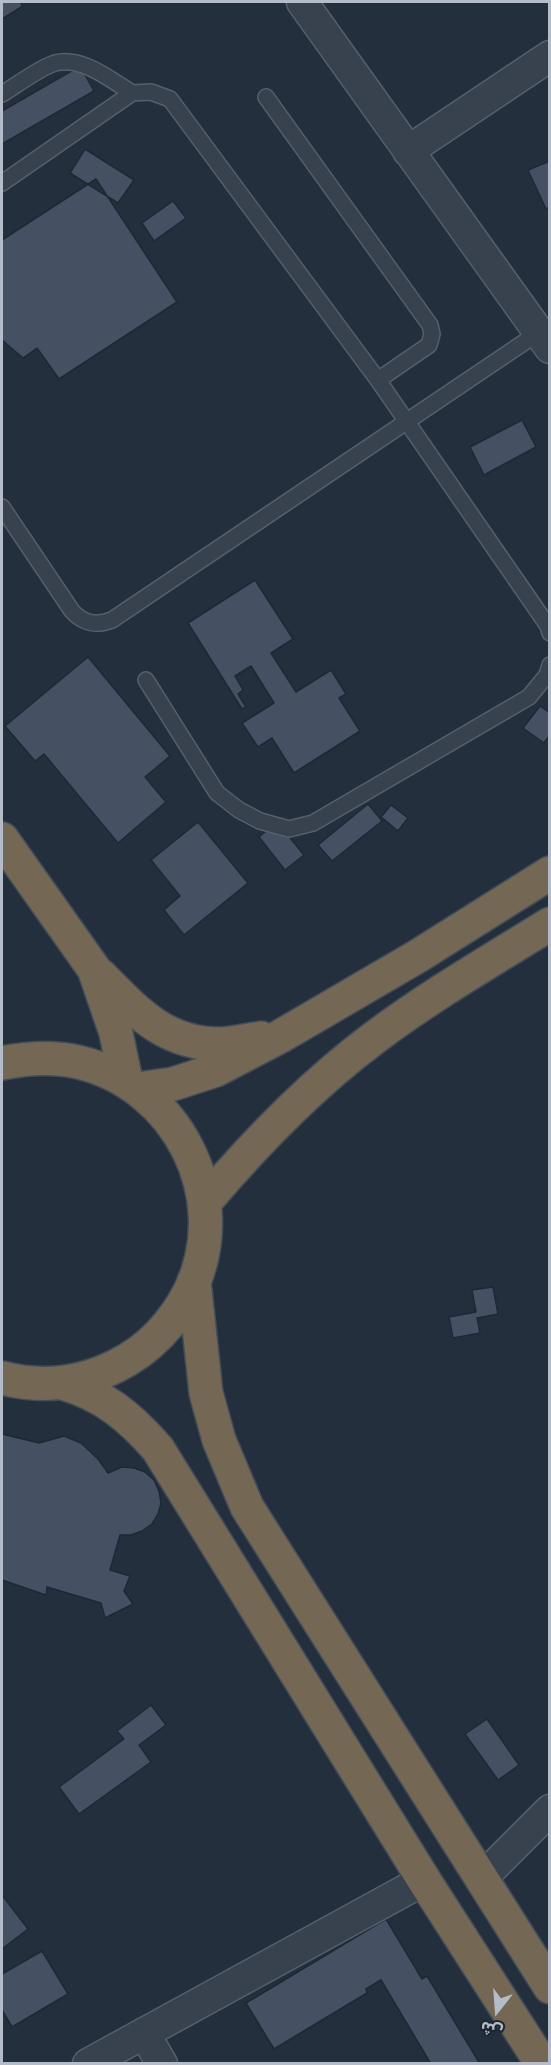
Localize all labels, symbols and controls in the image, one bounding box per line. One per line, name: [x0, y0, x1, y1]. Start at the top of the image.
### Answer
north arrow: [467, 1981, 527, 2041]
text: ش: [478, 2015, 505, 2041]

